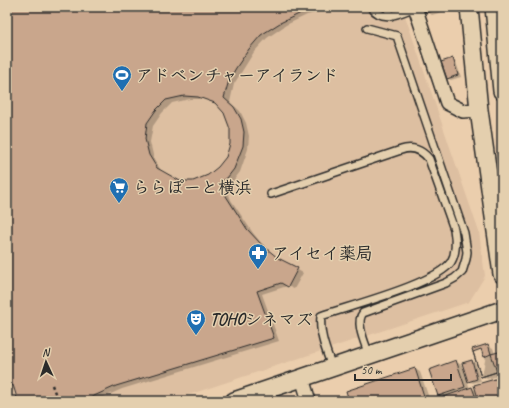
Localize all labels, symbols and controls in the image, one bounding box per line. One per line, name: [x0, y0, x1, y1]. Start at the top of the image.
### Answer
sports icon: アドベンチャーアイランド: [111, 64, 133, 92]
place label: アドベンチャーアイランド: [136, 65, 339, 86]
supermarket icon: ららぽーと横浜: [108, 176, 130, 204]
place label: ららぽーと横浜: [133, 177, 252, 198]
pharmacy icon: アイセイ薬局: [247, 242, 269, 270]
place label: アイセイ薬局: [272, 243, 373, 264]
theatre icon: TOHOシネマズ: [185, 308, 207, 336]
place label: TOHOシネマズ: [210, 309, 313, 330]
north arrow: [26, 342, 66, 382]
text: N: [42, 345, 51, 359]
scale bar: [355, 356, 451, 382]
text: 50 m: [361, 362, 383, 378]

